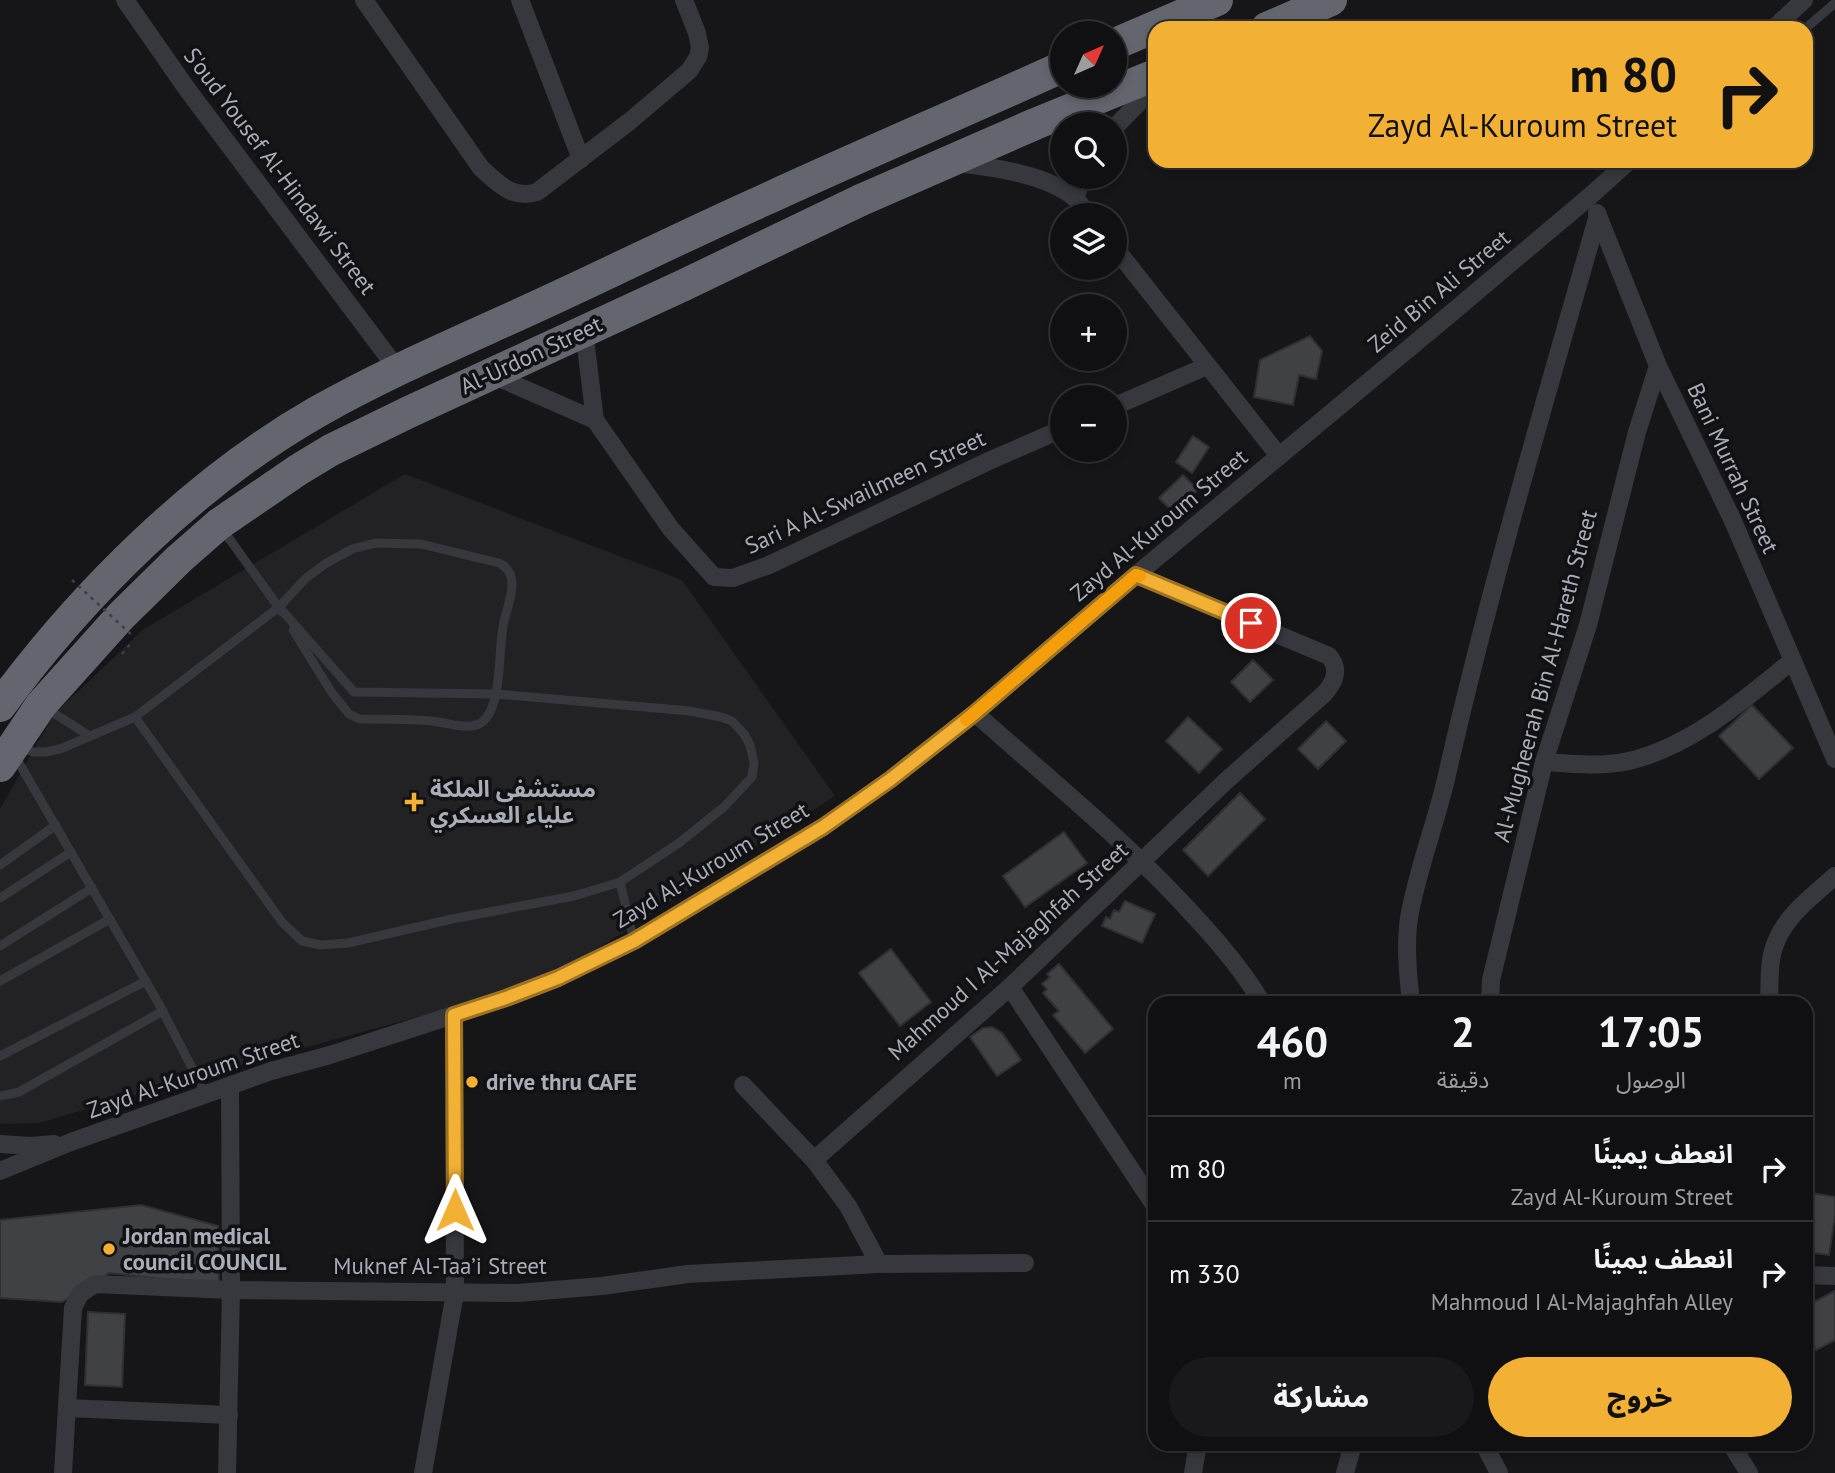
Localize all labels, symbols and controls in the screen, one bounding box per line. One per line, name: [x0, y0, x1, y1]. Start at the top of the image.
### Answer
north arrow: [1050, 21, 1127, 98]
map controls: [1050, 21, 1127, 462]
street label: S'oud Yousef Al-Hindawi Street: [178, 42, 383, 300]
text: 80 m: [1570, 42, 1677, 106]
icon: right: [1701, 49, 1792, 140]
text: Zayd Al-Kuroum Street: [1368, 104, 1677, 146]
button: search: [1050, 112, 1127, 189]
button: layers: [1050, 203, 1127, 280]
street label: Zeid Bin Ali Street: [1362, 223, 1516, 358]
button: +: [1050, 294, 1127, 371]
street label: Al-Urdon Street: [455, 309, 607, 400]
street label: Bani Murrah Street: [1681, 378, 1786, 558]
button: −: [1050, 385, 1127, 462]
street label: Sari A Al-Swailmeen Street: [740, 423, 990, 560]
street label: Zayd Al-Kuroum Street: [1064, 442, 1253, 607]
street label: Al-Mugheerah Bin Al-Hareth Street: [1486, 506, 1603, 845]
pin: [1221, 593, 1281, 653]
icon: arrive: [1232, 604, 1270, 642]
place label: مستشفى الملكة علياء العسكري: [430, 774, 596, 833]
marker: مستشفى الملكة علياء العسكري: [404, 792, 424, 812]
street label: Zayd Al-Kuroum Street: [608, 795, 814, 934]
street label: Mahmoud I Al-Majaghfah Street: [882, 835, 1134, 1066]
text: 2: [1451, 1004, 1475, 1059]
text: 17:05: [1598, 1004, 1704, 1059]
text: 460: [1257, 1014, 1328, 1069]
street label: Zayd Al-Kuroum Street: [83, 1025, 303, 1124]
text: دقيقة: [1437, 1065, 1489, 1094]
text: الوصول: [1616, 1065, 1686, 1094]
text: m: [1283, 1066, 1302, 1095]
place label: drive thru CAFE: [486, 1067, 637, 1096]
marker: drive thru CAFE: [464, 1074, 480, 1090]
text: انعطف يمينًا: [1593, 1137, 1733, 1170]
icon: right: [1754, 1150, 1792, 1188]
text: 80 m: [1169, 1152, 1225, 1185]
position arrow: [418, 1173, 492, 1247]
text: Zayd Al-Kuroum Street: [1511, 1182, 1733, 1211]
place label: Jordan medical council COUNCIL: [122, 1221, 287, 1276]
marker: Jordan medical council COUNCIL: [101, 1241, 117, 1257]
text: انعطف يمينًا: [1593, 1242, 1733, 1275]
street label: Muknef Al-Taa’i Street: [333, 1251, 547, 1280]
icon: right: [1754, 1255, 1792, 1293]
text: 330 m: [1169, 1257, 1240, 1290]
text: Mahmoud I Al-Majaghfah Alley: [1431, 1287, 1733, 1316]
button: مشاركة: [1169, 1357, 1474, 1437]
button: خروج: [1488, 1357, 1792, 1437]

